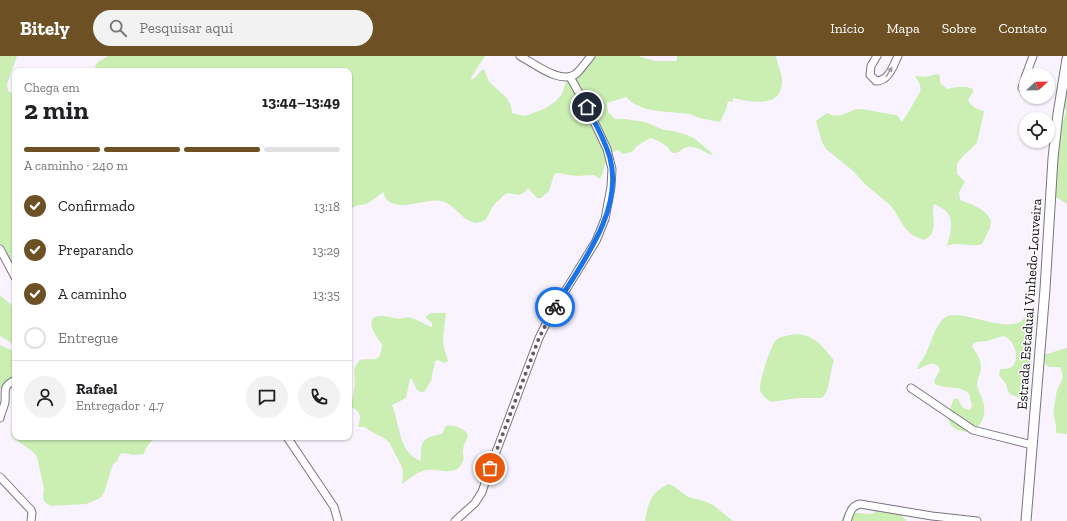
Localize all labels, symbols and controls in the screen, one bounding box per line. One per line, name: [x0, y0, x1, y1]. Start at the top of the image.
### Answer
search box: [93, 10, 373, 46]
text: Bitely: [20, 17, 69, 40]
icon: search: [107, 17, 129, 39]
text: Pesquisar aqui: [139, 19, 233, 37]
text: Início: [830, 20, 864, 37]
text: Mapa: [886, 20, 920, 37]
text: Sobre: [942, 20, 976, 37]
text: Contato: [998, 20, 1047, 37]
one-way arrow: [885, 67, 893, 77]
north arrow: [1019, 68, 1055, 104]
map controls: [1019, 68, 1055, 148]
text: Chega em: [24, 80, 79, 95]
pin: [570, 90, 604, 124]
text: 13:44–13:49: [262, 93, 340, 111]
text: 2 min: [24, 94, 89, 126]
icon: home: [576, 96, 598, 118]
button: locate: [1019, 112, 1055, 148]
text: A caminho · 240 m: [24, 158, 128, 173]
icon: check: [24, 195, 46, 217]
text: Confirmado: [58, 197, 135, 215]
street label: Estrada Estadual Vinhedo-Louveira: [1014, 198, 1045, 410]
text: 13:18: [314, 199, 340, 214]
icon: check: [24, 239, 46, 261]
text: Preparando: [58, 241, 134, 259]
text: 13:29: [312, 243, 340, 258]
icon: check: [24, 283, 46, 305]
text: A caminho: [58, 285, 127, 303]
text: 13:35: [313, 287, 340, 302]
courier: [535, 287, 575, 327]
icon: bike: [544, 296, 566, 318]
text: Entregue: [58, 329, 118, 347]
button: person: [24, 376, 66, 418]
button: chat: [246, 376, 288, 418]
button: phone: [298, 376, 340, 418]
text: Rafael: [76, 380, 117, 398]
text: Entregador · 4.7: [76, 398, 164, 413]
pin: [473, 451, 507, 485]
icon: bag: [479, 457, 501, 479]

